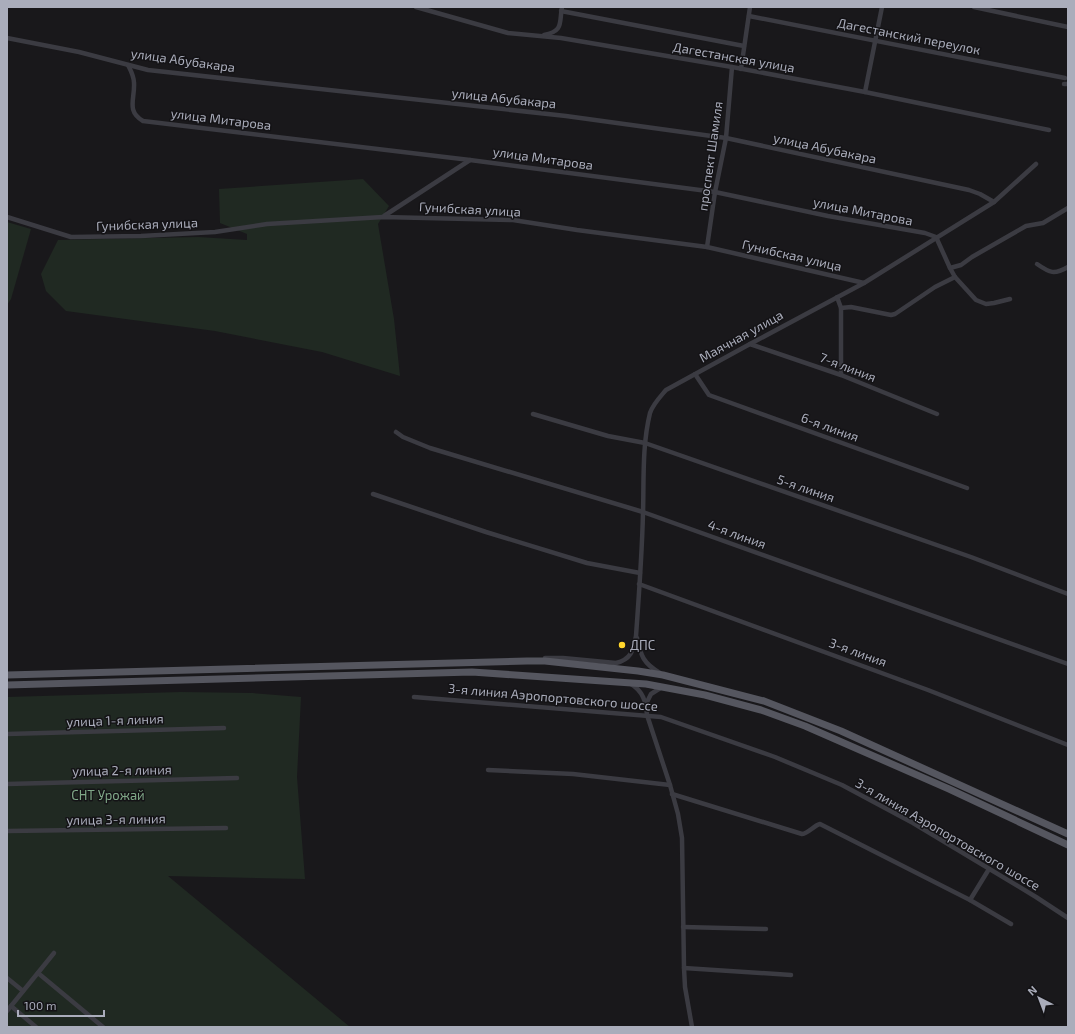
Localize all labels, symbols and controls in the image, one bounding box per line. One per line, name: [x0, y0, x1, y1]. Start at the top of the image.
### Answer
street label: Дагестанский переулок: [836, 14, 982, 58]
street label: Дагестанская улица: [672, 38, 796, 76]
street label: улица Абубакара: [130, 45, 236, 75]
street label: улица Абубакара: [451, 85, 557, 111]
street label: проспект Шамиля: [694, 100, 726, 212]
street label: улица Митарова: [170, 105, 272, 133]
street label: улица Абубакара: [772, 129, 878, 167]
street label: улица Митарова: [492, 143, 594, 173]
street label: улица Митарова: [812, 193, 914, 229]
street label: Гунибская улица: [419, 198, 521, 220]
street label: Гунибская улица: [96, 214, 198, 234]
street label: Гунибская улица: [741, 236, 843, 274]
street label: Маячная улица: [696, 306, 786, 366]
street label: 7-я линия: [817, 349, 879, 385]
street label: 6-я линия: [799, 409, 861, 445]
street label: 5-я линия: [775, 471, 837, 505]
street label: 4-я линия: [706, 516, 768, 552]
street label: 3-я линия: [827, 634, 889, 670]
place label: ДПС: [630, 637, 655, 653]
marker: ДПС: [617, 640, 627, 650]
street label: 3-я линия Аэропортовского шоссе: [447, 680, 659, 714]
street label: улица 1-я линия: [66, 710, 164, 730]
street label: улица 2-я линия: [72, 761, 172, 779]
street label: 3-я линия Аэропортовского шоссе: [853, 774, 1043, 894]
park label: СНТ Урожай: [71, 787, 145, 803]
street label: улица 3-я линия: [66, 810, 166, 828]
north arrow: [1019, 978, 1059, 1018]
text: N: [1025, 983, 1039, 998]
scale bar: [18, 992, 104, 1018]
text: 100 m: [24, 998, 56, 1012]

